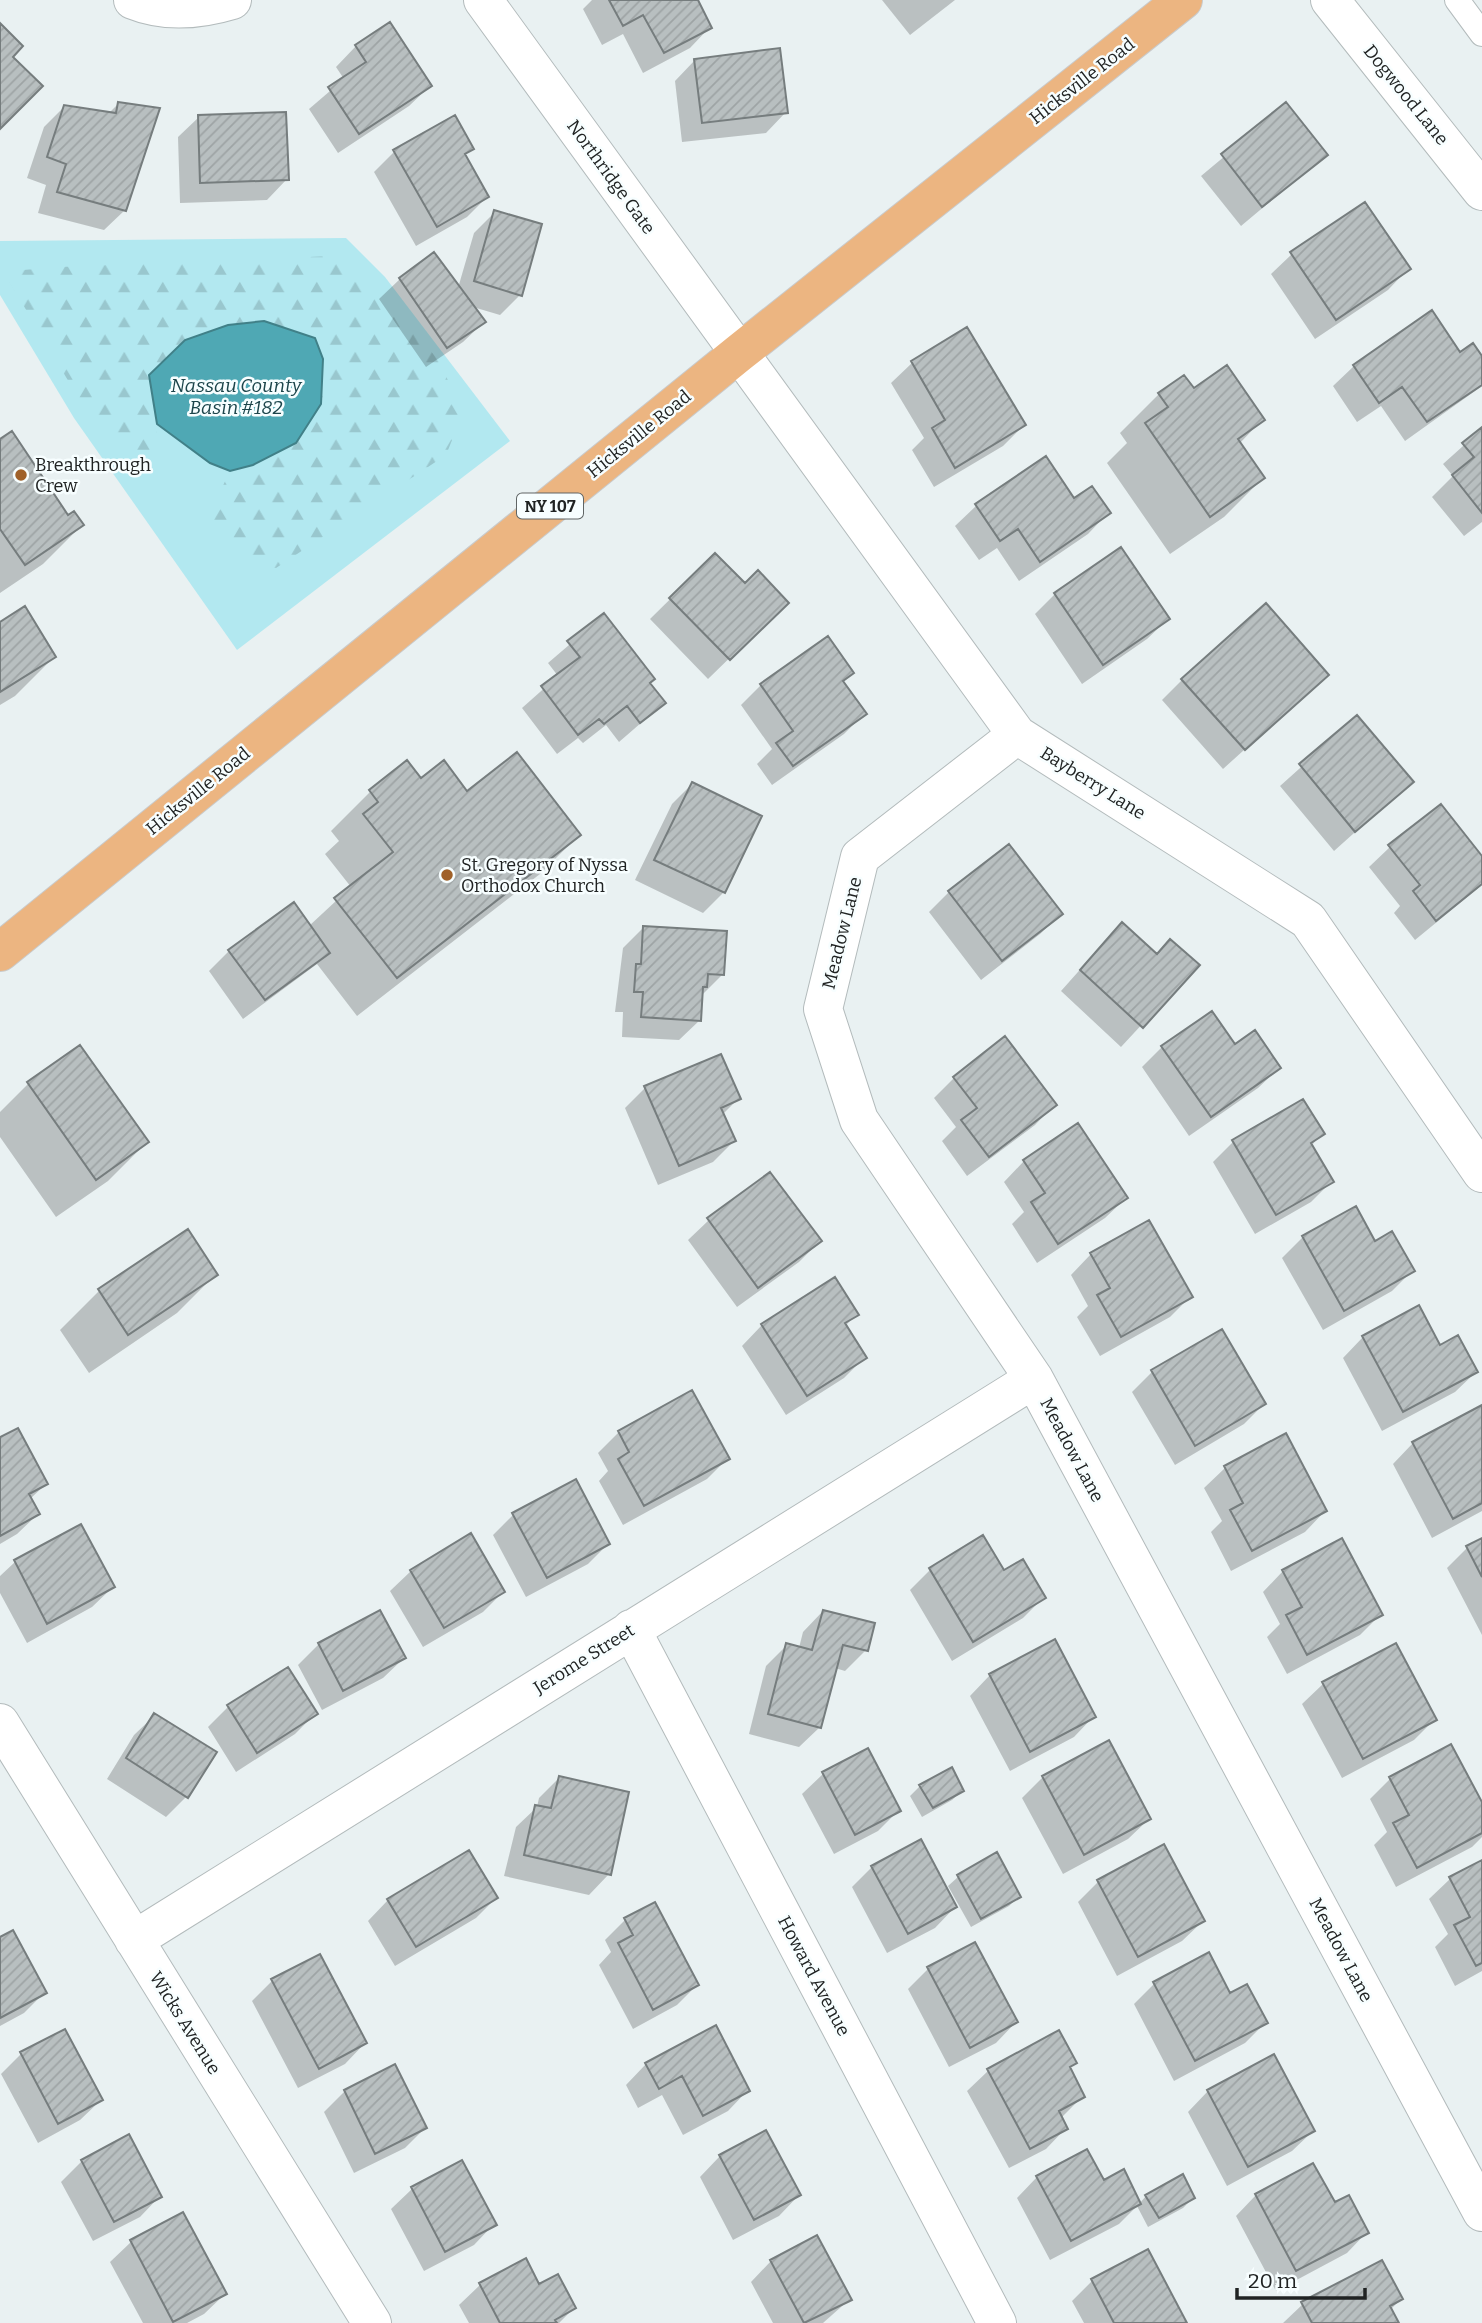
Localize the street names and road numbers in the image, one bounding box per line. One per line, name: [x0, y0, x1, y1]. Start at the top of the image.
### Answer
street label: Hicksville Road: [1025, 33, 1139, 129]
street label: Dogwood Lane: [1359, 40, 1453, 150]
street label: Northridge Gate: [562, 116, 660, 238]
street label: Hicksville Road: [583, 385, 696, 483]
road number: NY 107: [517, 494, 583, 519]
street label: Hicksville Road: [142, 742, 255, 840]
street label: Bayberry Lane: [1036, 742, 1150, 824]
street label: Meadow Lane: [817, 875, 867, 991]
street label: Meadow Lane: [1035, 1394, 1109, 1506]
street label: Jerome Street: [529, 1619, 639, 1699]
street label: Meadow Lane: [1304, 1894, 1378, 2006]
street label: Howard Avenue: [773, 1912, 855, 2040]
street label: Wicks Avenue: [145, 1968, 225, 2078]

